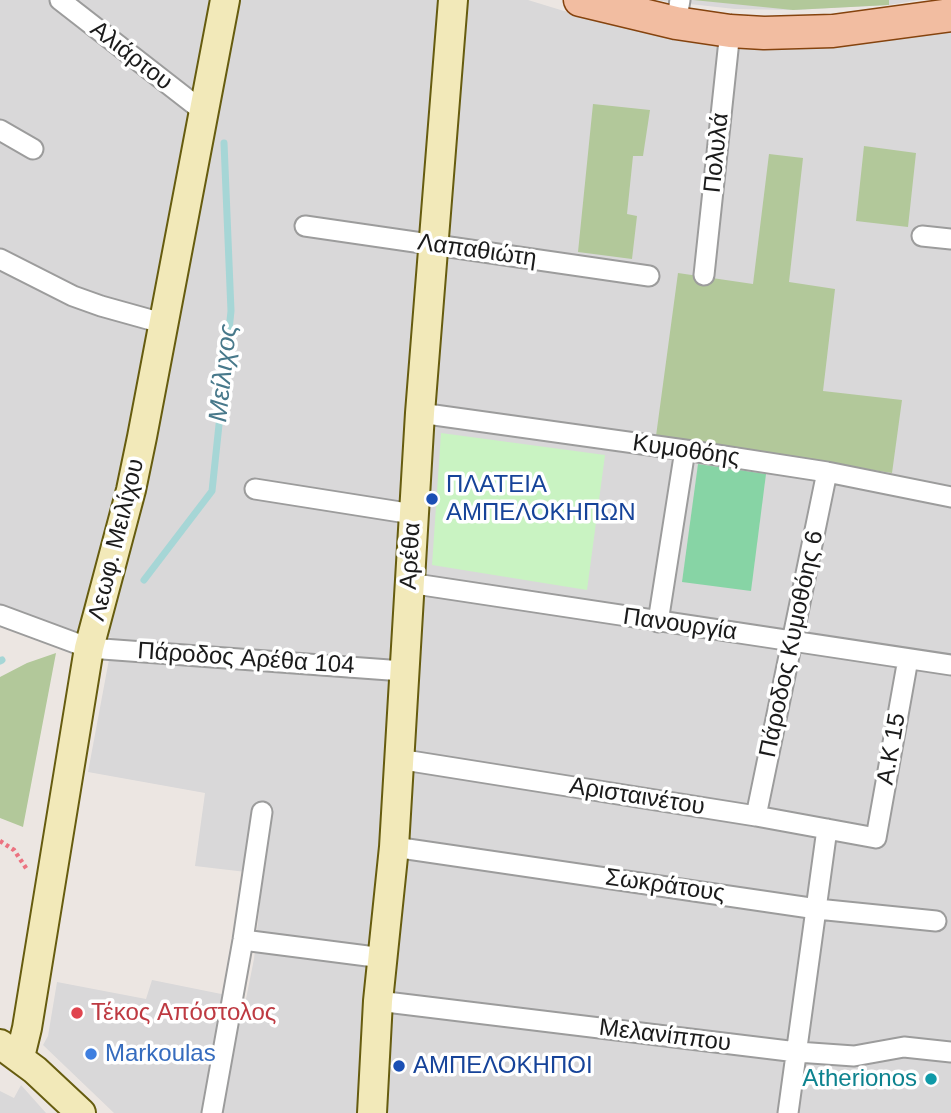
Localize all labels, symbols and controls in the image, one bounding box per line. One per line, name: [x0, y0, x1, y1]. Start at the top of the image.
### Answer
street label: Αλιάρτου: [84, 15, 178, 97]
street label: Πολυλά: [698, 112, 736, 194]
street label: Λαπαθιώτη: [416, 228, 538, 274]
water label: Μείλιχος: [203, 322, 245, 424]
street label: Κυμοθόης: [631, 429, 741, 473]
street label: Λεωφ. Μειλίχου: [83, 456, 151, 624]
place label: ΠΛΑΤΕΙΑ ΑΜΠΕΛΟΚΗΠΩΝ: [446, 471, 635, 527]
marker: ΠΛΑΤΕΙΑ ΑΜΠΕΛΟΚΗΠΩΝ: [424, 491, 440, 507]
street label: Αρέθα: [395, 522, 427, 590]
street label: Πάροδος Κυμοθόης 6: [754, 528, 830, 760]
street label: Πανουργία: [621, 603, 739, 647]
street label: Πάροδος Αρέθα 104: [137, 637, 355, 681]
street label: Α.Κ 15: [872, 711, 912, 787]
street label: Αρισταινέτου: [567, 772, 707, 822]
street label: Σωκράτους: [603, 863, 727, 909]
place label: Τέκος Απόστολος: [91, 999, 276, 1027]
marker: Τέκος Απόστολος: [69, 1005, 85, 1021]
street label: Μελανίππου: [597, 1014, 733, 1058]
place label: Markoulas: [105, 1040, 216, 1068]
marker: Markoulas: [83, 1046, 99, 1062]
place label: ΑΜΠΕΛΟΚΗΠΟΙ: [413, 1052, 593, 1080]
marker: ΑΜΠΕΛΟΚΗΠΟΙ: [391, 1058, 407, 1074]
place label: Atherionos: [802, 1065, 917, 1093]
marker: Atherionos: [923, 1071, 939, 1087]

